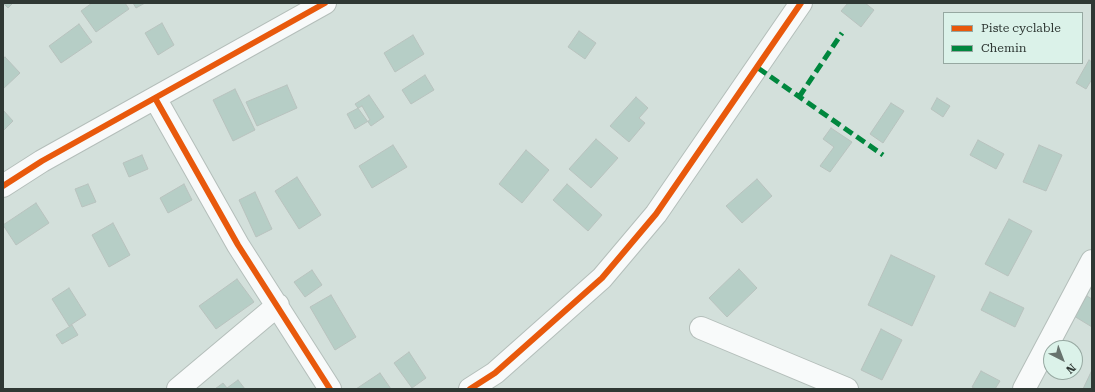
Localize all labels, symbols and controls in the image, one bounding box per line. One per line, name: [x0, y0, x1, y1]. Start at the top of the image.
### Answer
legend: [943, 12, 1083, 64]
text: Piste cyclable: [981, 21, 1061, 35]
text: Chemin: [981, 41, 1026, 55]
north arrow: [1043, 340, 1083, 380]
text: N: [1063, 361, 1078, 376]

